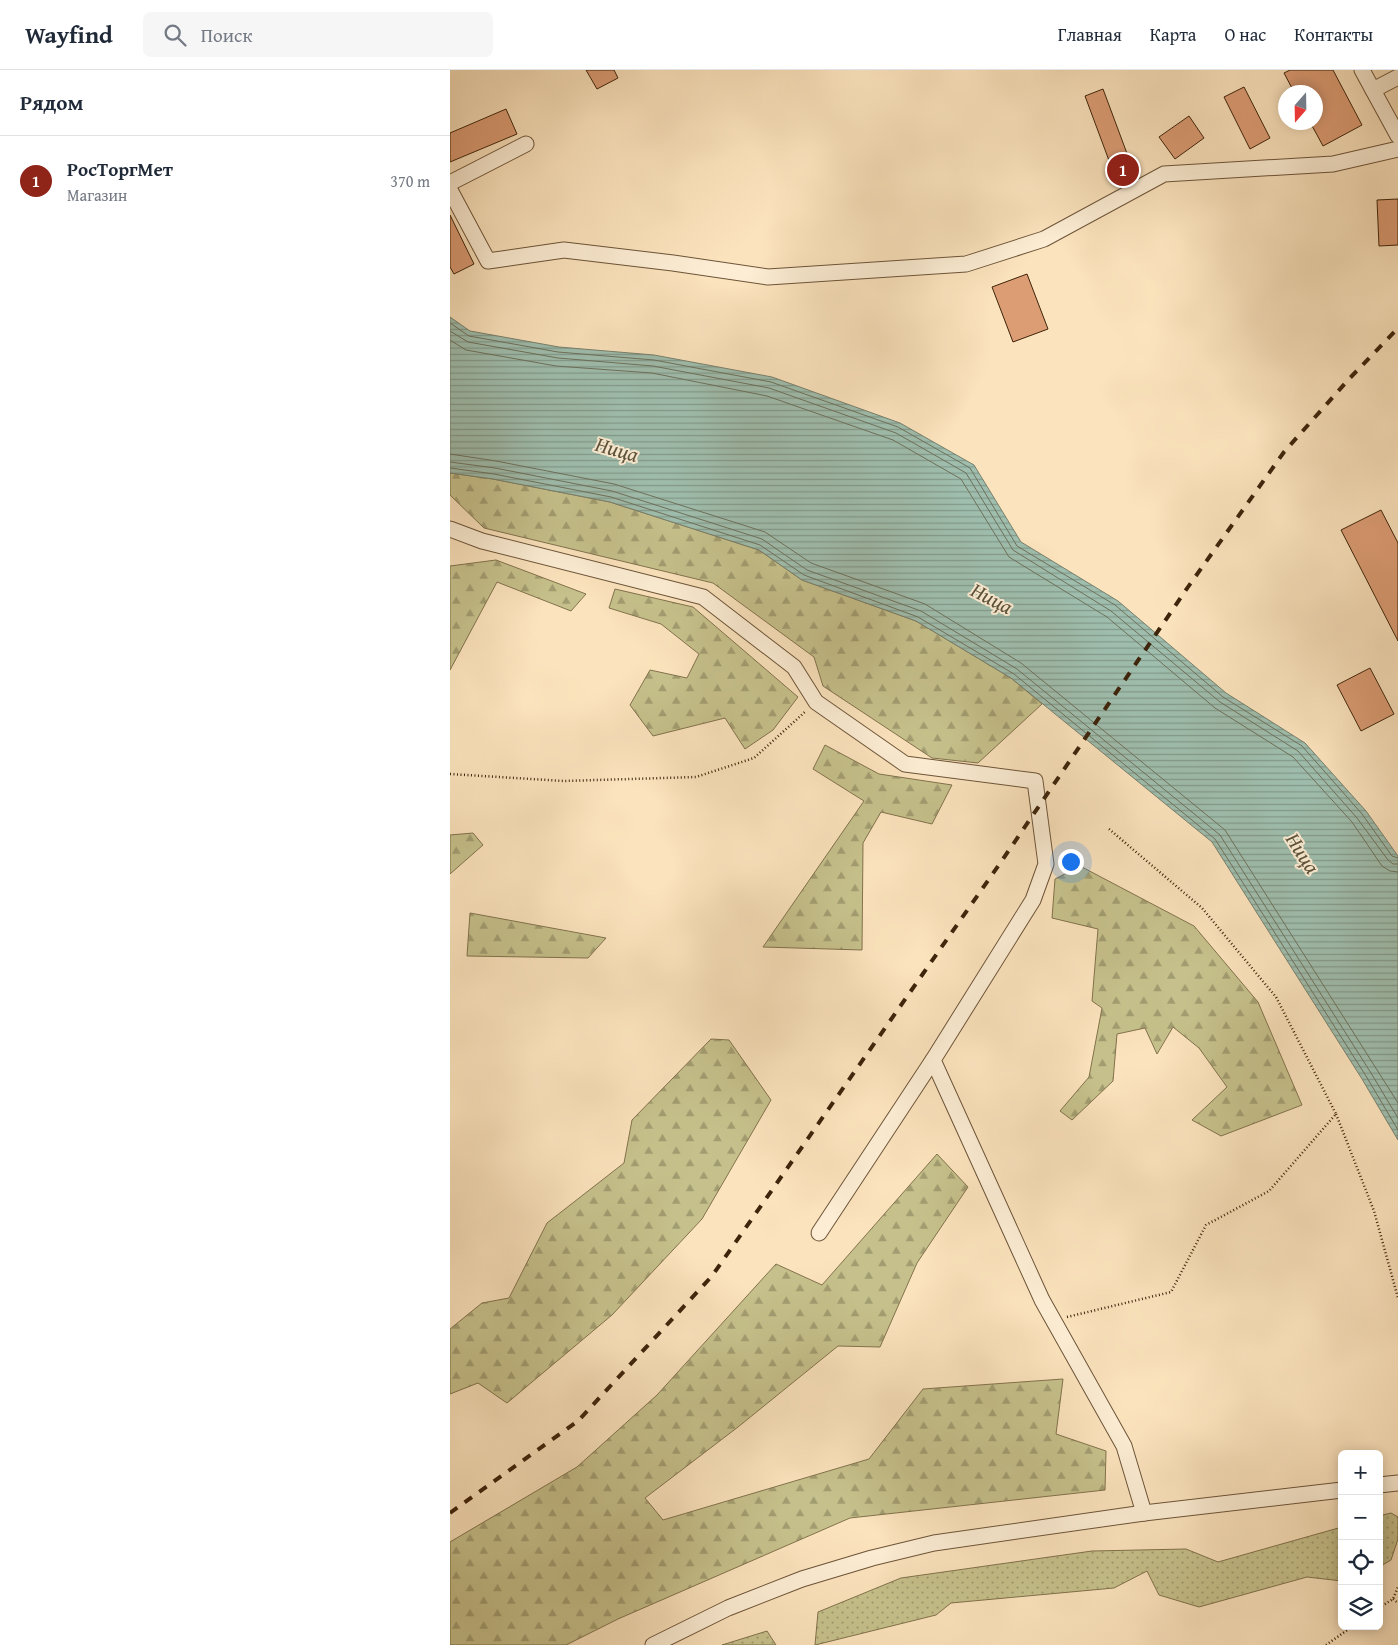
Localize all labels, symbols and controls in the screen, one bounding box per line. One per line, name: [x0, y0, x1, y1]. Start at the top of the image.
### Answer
search box: [143, 12, 493, 57]
text: Wayfind: [25, 17, 113, 52]
icon: search: [161, 21, 189, 49]
text: Поиск: [201, 21, 252, 49]
text: Главная: [1058, 21, 1122, 48]
text: Карта: [1150, 21, 1196, 48]
text: О нас: [1224, 21, 1266, 48]
text: Контакты: [1294, 21, 1373, 48]
north arrow: [1278, 85, 1323, 130]
text: Рядом: [20, 87, 83, 118]
pin: 1: [1107, 151, 1139, 189]
text: РосТоргМет: [67, 155, 173, 183]
text: 1: [32, 169, 40, 193]
text: 370 m: [390, 169, 430, 193]
text: Магазин: [67, 183, 127, 207]
water label: Ница: [592, 428, 642, 470]
water label: Ница: [966, 574, 1019, 622]
water label: Ница: [1278, 826, 1328, 880]
your location: [1058, 849, 1084, 875]
map controls: [1338, 1450, 1383, 1630]
button: +: [1338, 1450, 1383, 1495]
button: −: [1338, 1495, 1383, 1540]
button: locate: [1338, 1540, 1383, 1585]
button: layers: [1338, 1585, 1383, 1630]

